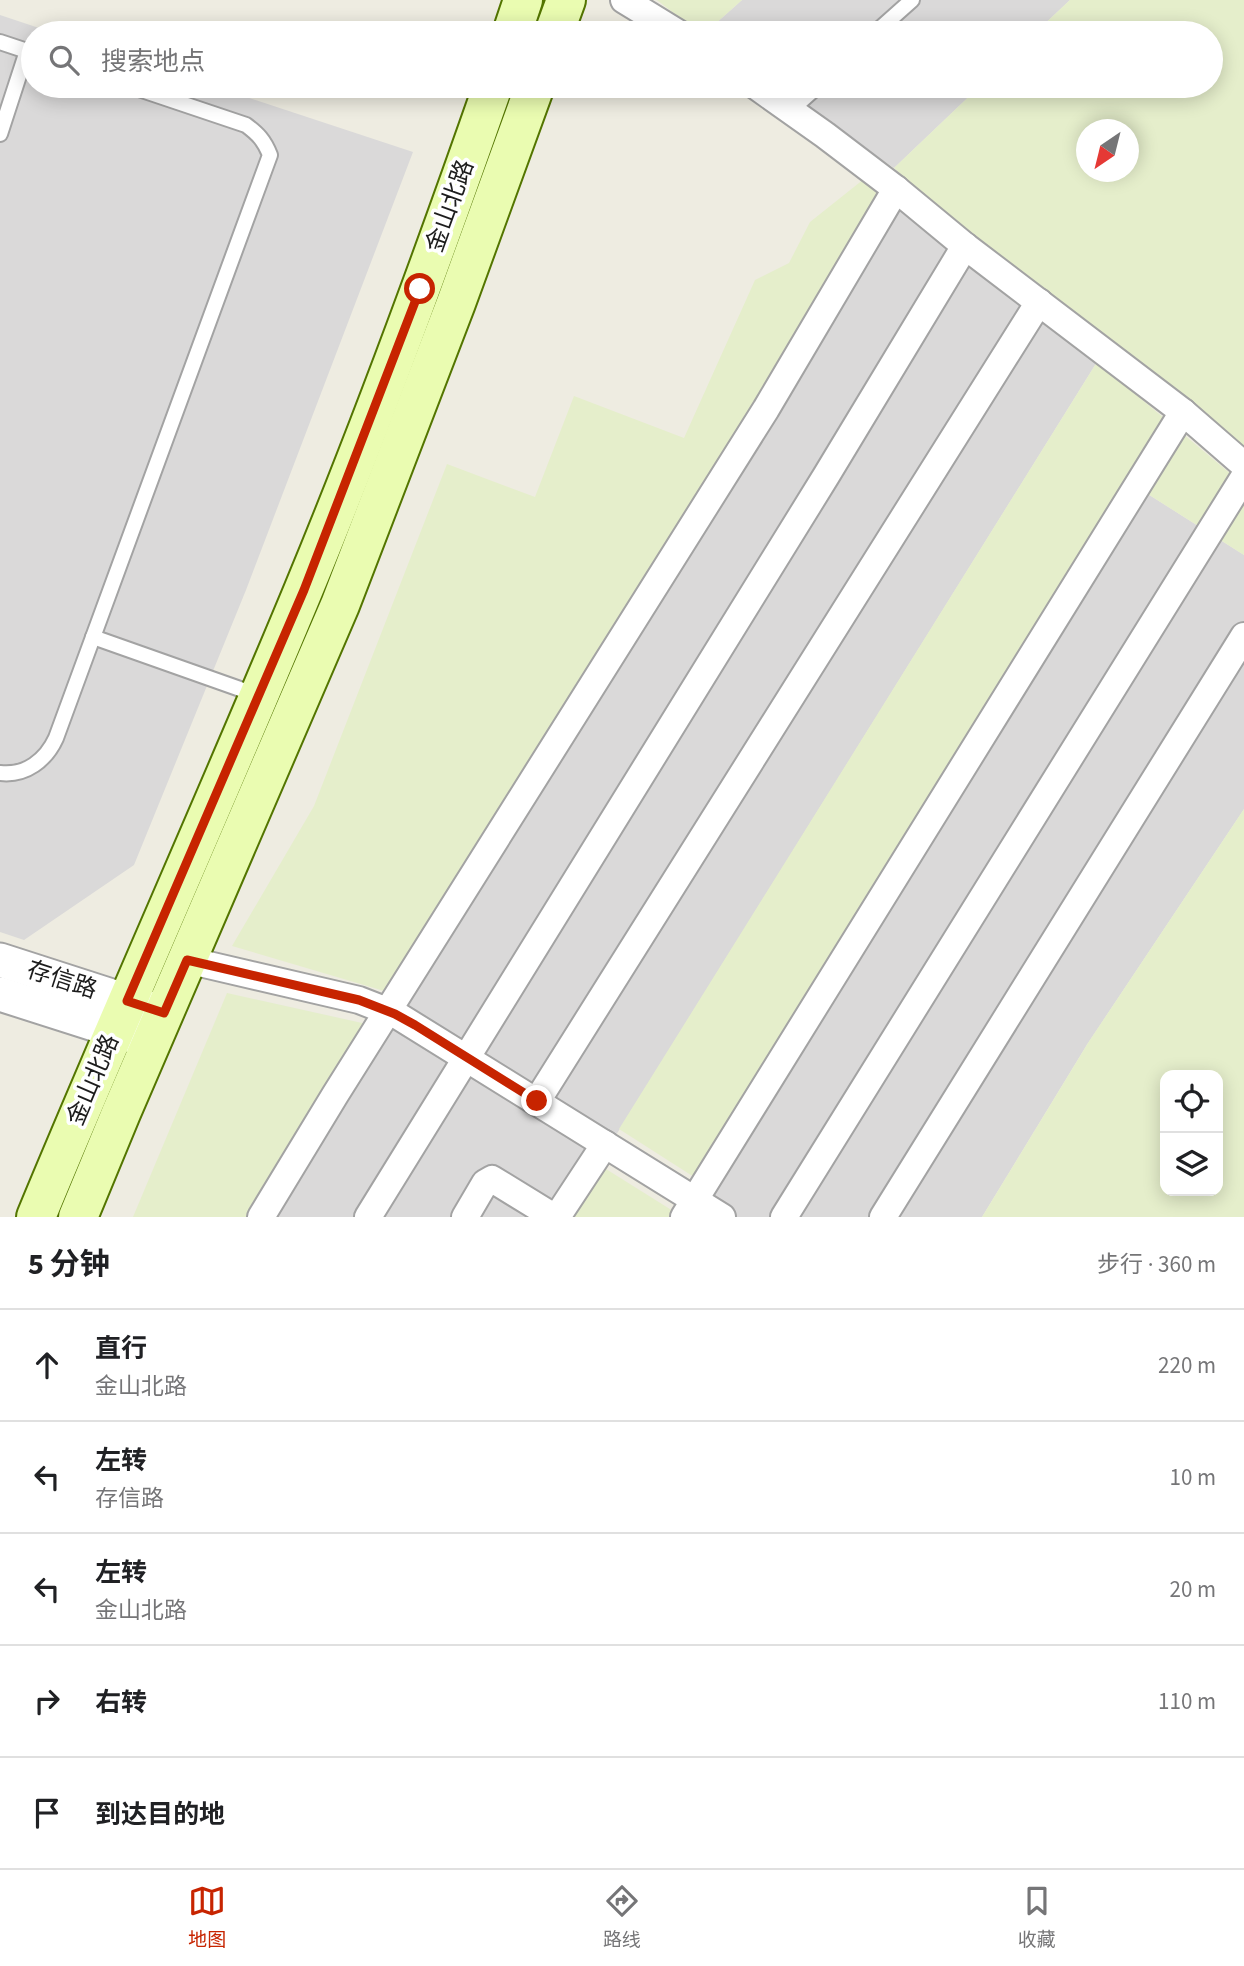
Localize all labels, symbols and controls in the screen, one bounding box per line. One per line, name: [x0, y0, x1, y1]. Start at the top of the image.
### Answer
search box: [21, 21, 1223, 98]
icon: search: [45, 41, 83, 79]
text: 搜索地点: [101, 43, 205, 80]
north arrow: [1076, 119, 1139, 182]
street label: 金山北路: [417, 155, 483, 257]
route start: [404, 273, 435, 304]
street label: 存信路: [22, 952, 102, 1008]
street label: 金山北路: [58, 1029, 128, 1131]
map controls: [1160, 1070, 1223, 1196]
button: locate: [1160, 1070, 1223, 1133]
route end: [521, 1085, 552, 1116]
button: layers: [1160, 1133, 1223, 1196]
text: 5 分钟: [28, 1243, 110, 1286]
text: 步行 · 360 m: [1097, 1248, 1216, 1281]
text: 直行: [95, 1330, 147, 1367]
icon: ahead: [28, 1346, 66, 1384]
text: 220 m: [1158, 1349, 1216, 1382]
text: 金山北路: [95, 1370, 187, 1403]
text: 左转: [95, 1442, 147, 1479]
icon: left: [28, 1458, 66, 1496]
text: 10 m: [1169, 1461, 1216, 1494]
text: 存信路: [95, 1482, 164, 1515]
text: 左转: [95, 1554, 147, 1591]
icon: left: [28, 1570, 66, 1608]
text: 20 m: [1169, 1573, 1216, 1606]
text: 金山北路: [95, 1594, 187, 1627]
icon: right: [28, 1682, 66, 1720]
text: 右转: [95, 1684, 147, 1721]
text: 110 m: [1158, 1685, 1216, 1718]
icon: arrive: [28, 1794, 66, 1832]
text: 到达目的地: [95, 1796, 225, 1833]
tab: 地图: [188, 1882, 226, 1954]
tab: 路线: [603, 1882, 641, 1954]
tab: 收藏: [1018, 1882, 1056, 1954]

